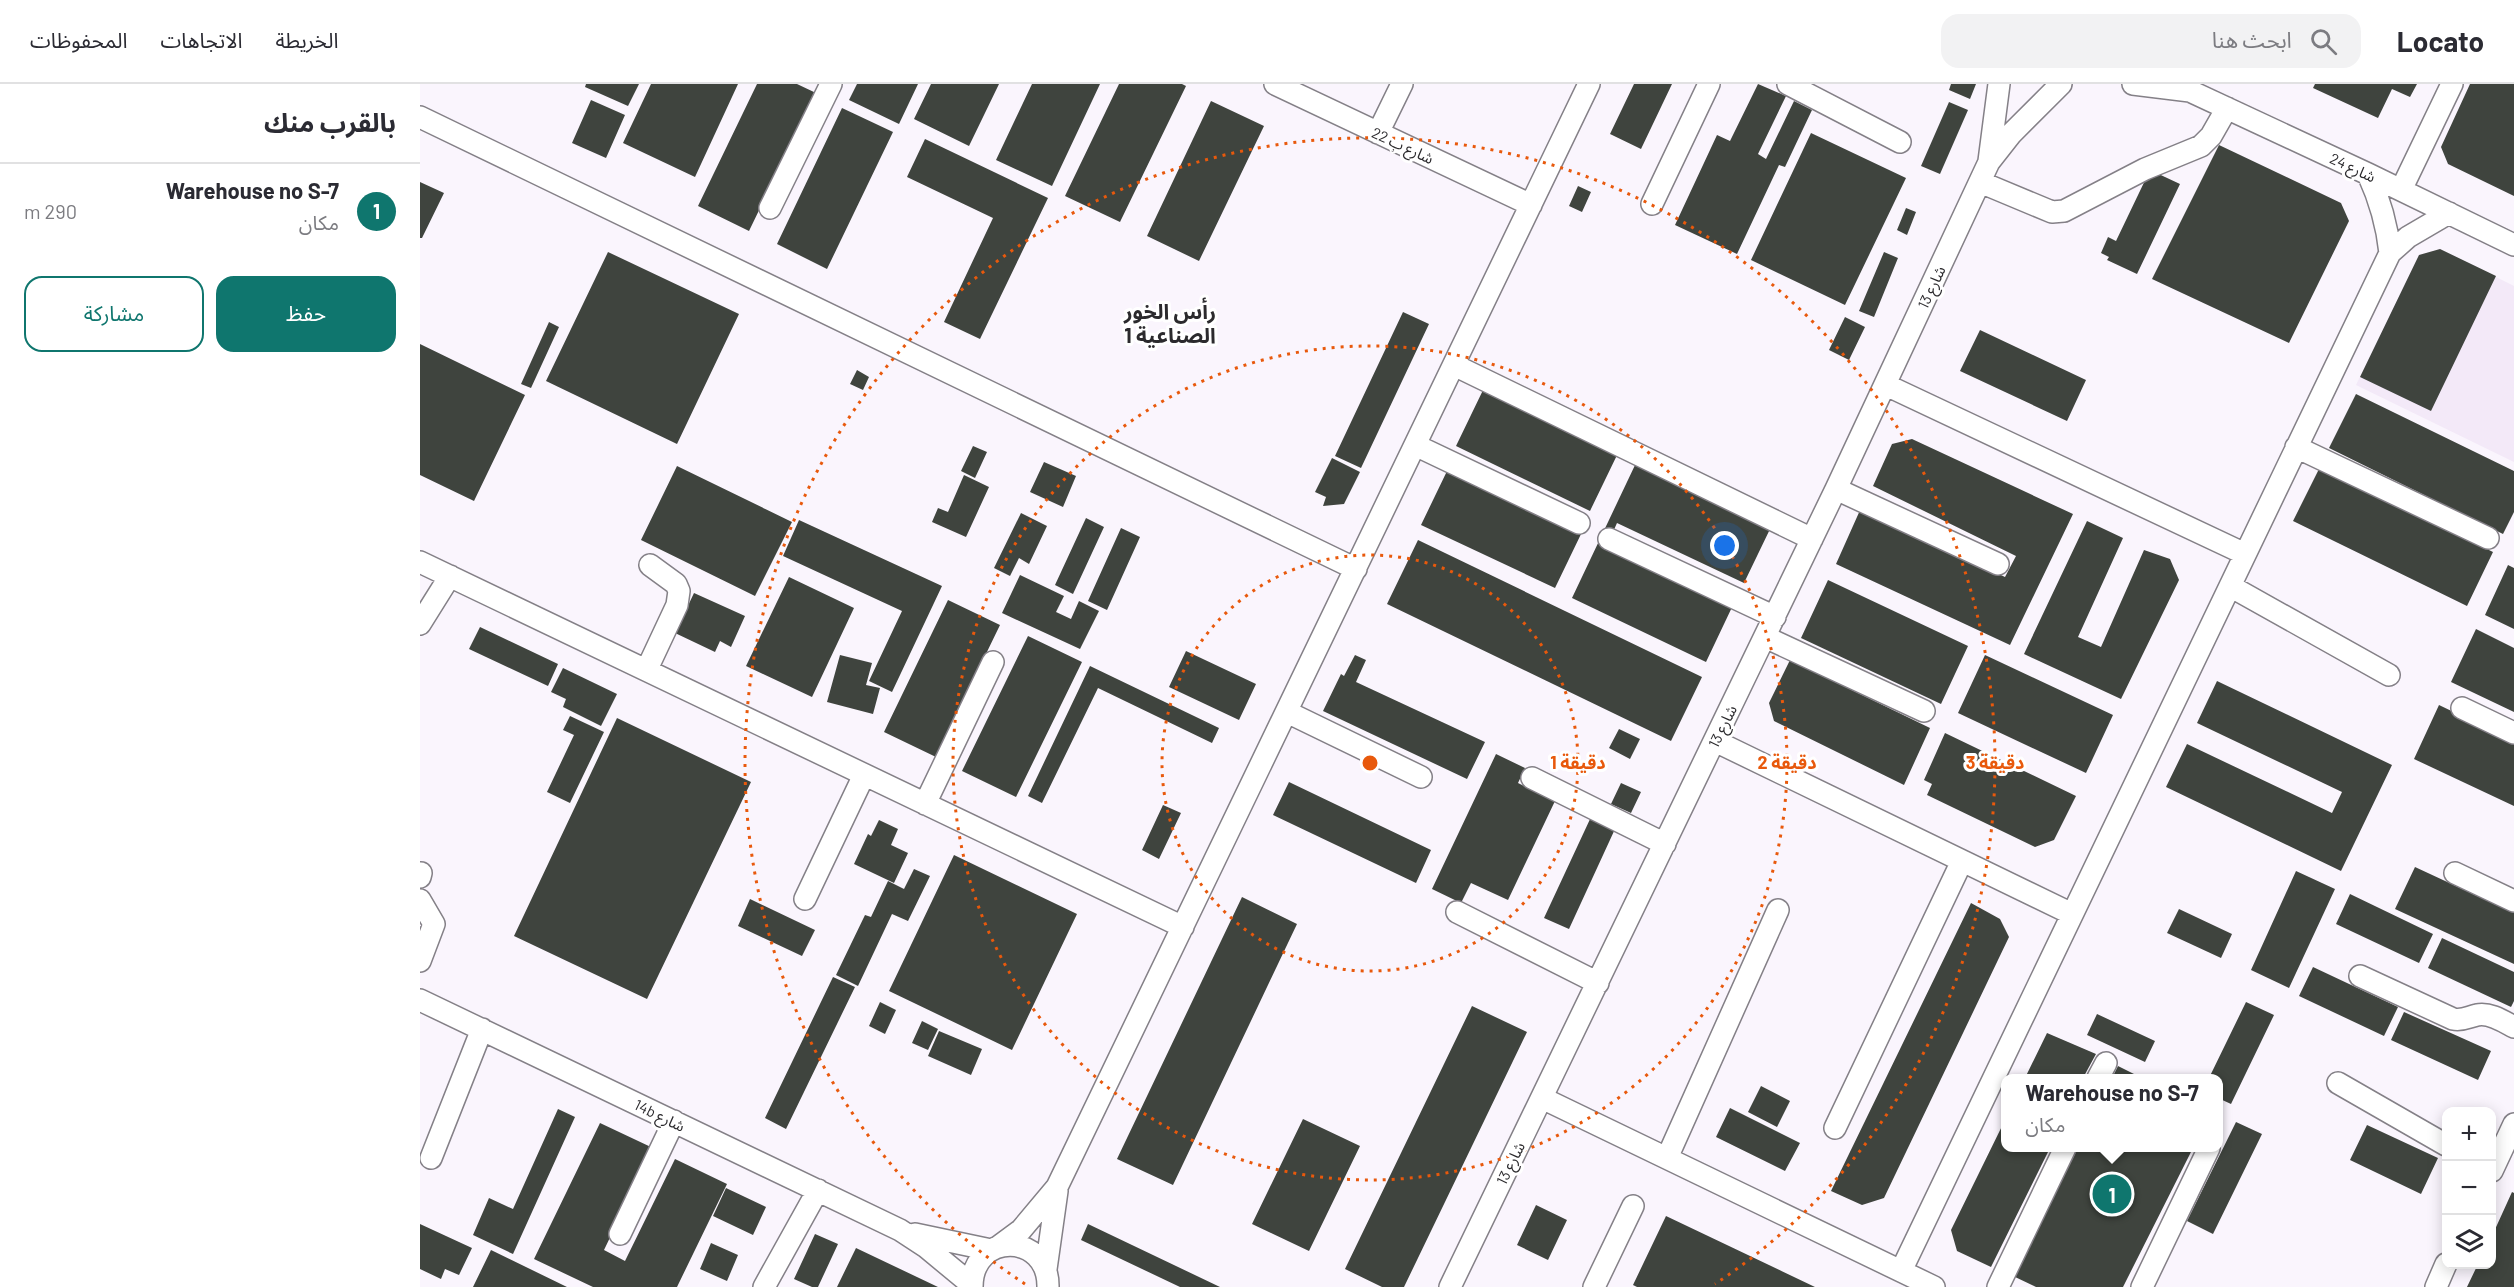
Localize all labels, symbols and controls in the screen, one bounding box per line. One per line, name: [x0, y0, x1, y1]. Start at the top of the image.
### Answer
search box: [1941, 14, 2361, 68]
text: Locato: [2397, 24, 2484, 58]
icon: search: [2307, 25, 2340, 58]
text: ابحث هنا: [2212, 26, 2292, 52]
text: المحفوظات: [30, 27, 127, 52]
text: الاتجاهات: [160, 27, 242, 52]
text: الخريطة: [275, 27, 338, 52]
text: بالقرب منك: [264, 106, 396, 137]
street label: شارع ب 22: [1367, 123, 1437, 171]
street label: شارع 24: [2325, 149, 2379, 189]
text: Warehouse no S-7: [166, 177, 339, 203]
text: 290 m: [24, 199, 77, 223]
text: 1: [373, 199, 380, 223]
text: مكان: [299, 210, 339, 234]
street label: شارع 13: [1913, 262, 1952, 313]
button: مشاركة: [24, 276, 204, 352]
button: حفظ: [216, 276, 396, 352]
district label: رأس الخور الصناعية 1: [1123, 297, 1216, 348]
your location: [1710, 531, 1739, 560]
street label: شارع 13: [1704, 702, 1744, 752]
text: 1 دقيقة: [1550, 751, 1606, 773]
text: 2 دقيقة: [1758, 751, 1816, 773]
text: 3 دقيقة: [1966, 751, 2024, 773]
centre of rings: [1360, 753, 1380, 773]
popup: [2001, 1074, 2223, 1152]
text: Warehouse no S-7: [2025, 1079, 2199, 1105]
street label: 14b شارع: [630, 1095, 688, 1139]
map controls: [2442, 1107, 2496, 1269]
button: +: [2442, 1107, 2496, 1161]
text: مكان: [2025, 1112, 2066, 1136]
street label: شارع 13: [1492, 1139, 1532, 1189]
button: −: [2442, 1161, 2496, 1215]
pin: 1: [2092, 1172, 2132, 1216]
button: layers: [2442, 1215, 2496, 1269]

